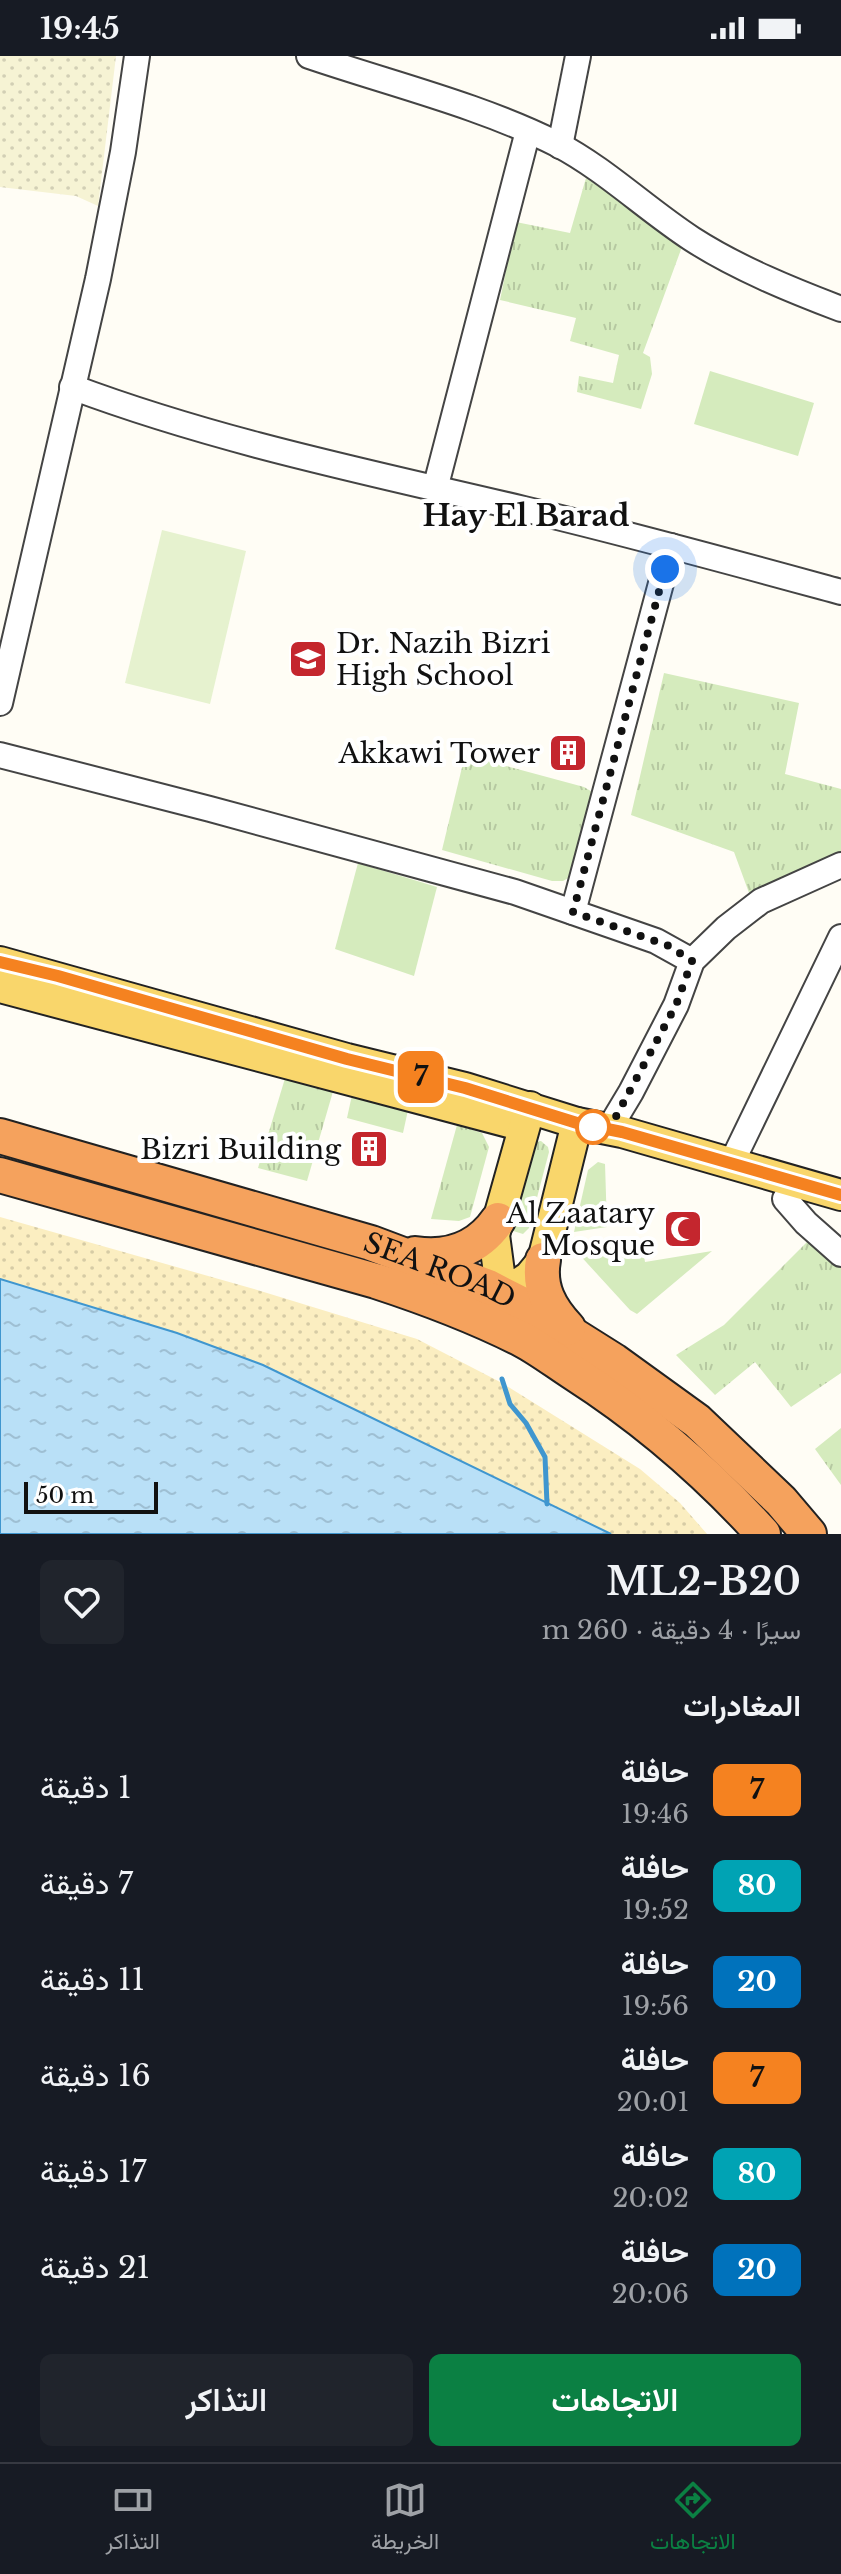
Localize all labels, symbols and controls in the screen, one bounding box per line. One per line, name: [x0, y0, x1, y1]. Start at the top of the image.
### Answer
text: 19:45: [40, 10, 120, 47]
district label: Hay El Barad: [423, 497, 630, 534]
your location: [645, 549, 685, 589]
place label: Dr. Nazih Bizri High School: [336, 626, 550, 693]
school or university icon: Dr. Nazih Bizri High School: [287, 638, 329, 680]
building icon: Akkawi Tower: [547, 732, 589, 774]
place label: Akkawi Tower: [337, 736, 541, 771]
line badge: 7: [395, 1051, 447, 1103]
text: 7: [414, 1059, 428, 1094]
unlabelled marker: [576, 1110, 610, 1144]
building icon: Bizri Building: [348, 1128, 390, 1170]
place label: Bizri Building: [140, 1132, 342, 1167]
place label: Al Zaatary Mosque: [505, 1196, 655, 1263]
mosque icon: Al Zaatary Mosque: [662, 1208, 704, 1250]
street label: SEA ROAD: [359, 1224, 522, 1316]
scale bar: [24, 1478, 158, 1514]
text: 50 m: [36, 1482, 94, 1509]
text: ML2-B20: [606, 1558, 801, 1605]
button: heart: [40, 1560, 124, 1644]
text: سيرًا · 4 دقيقة · 260 m: [542, 1614, 801, 1646]
text: المغادرات: [683, 1687, 801, 1724]
text: حافلة: [621, 1753, 689, 1790]
text: 1 دقيقة: [40, 1769, 131, 1806]
text: 7: [750, 1772, 764, 1807]
text: 19:46: [621, 1798, 689, 1830]
text: حافلة: [621, 1849, 689, 1886]
text: 7 دقيقة: [40, 1865, 133, 1902]
text: 80: [738, 1868, 776, 1903]
text: 19:52: [622, 1894, 689, 1926]
text: حافلة: [621, 1945, 689, 1982]
text: 11 دقيقة: [40, 1961, 145, 1998]
text: 20: [737, 1964, 777, 1999]
text: 19:56: [622, 1990, 689, 2022]
text: حافلة: [621, 2041, 689, 2078]
text: 16 دقيقة: [40, 2057, 151, 2094]
text: 7: [750, 2060, 764, 2095]
text: 20:01: [617, 2086, 689, 2118]
text: حافلة: [621, 2137, 689, 2174]
text: 17 دقيقة: [40, 2153, 147, 2190]
text: 80: [738, 2156, 776, 2191]
text: 20:02: [612, 2182, 689, 2214]
text: حافلة: [621, 2233, 689, 2270]
text: 21 دقيقة: [40, 2249, 150, 2286]
text: 20: [737, 2252, 777, 2287]
text: 20:06: [612, 2278, 689, 2310]
button: التذاكر: [40, 2354, 413, 2446]
button: الاتجاهات: [429, 2354, 801, 2446]
tab: التذاكر: [106, 2478, 160, 2561]
tab: الخريطة: [371, 2478, 439, 2561]
tab: الاتجاهات: [650, 2478, 735, 2561]

